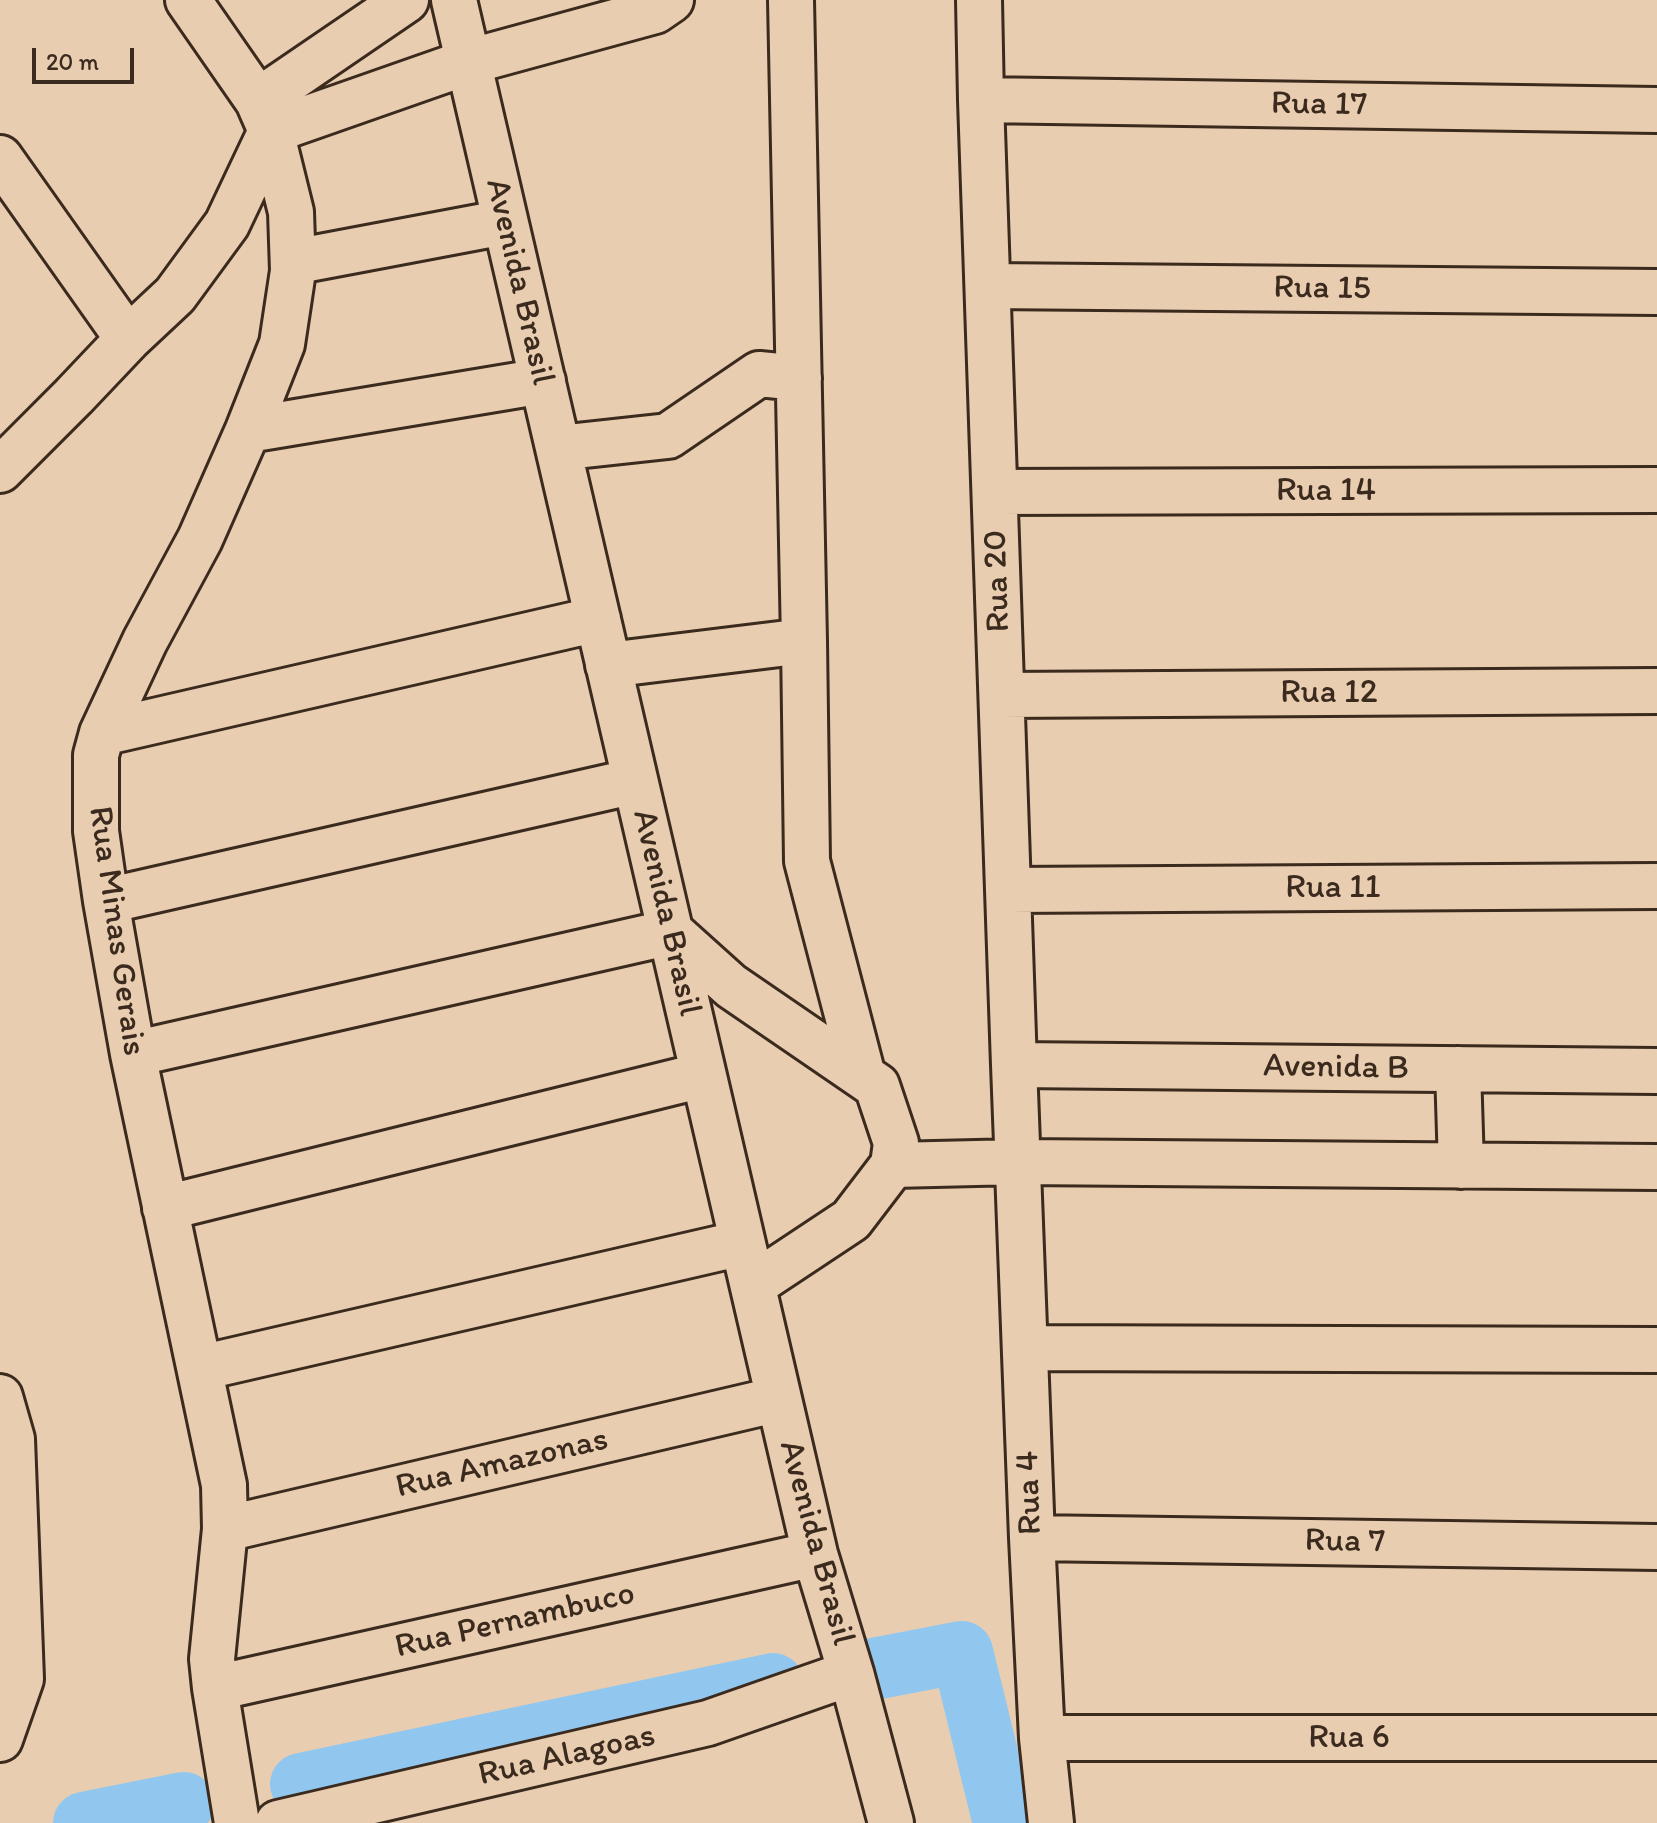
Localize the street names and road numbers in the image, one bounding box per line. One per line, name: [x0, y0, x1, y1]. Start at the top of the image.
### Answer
street label: Rua 17: [1270, 84, 1368, 126]
street label: Avenida Brasil: [475, 175, 563, 389]
street label: Rua 15: [1273, 268, 1371, 310]
street label: Rua 14: [1276, 471, 1376, 511]
street label: Rua 20: [976, 529, 1020, 633]
street label: Rua 12: [1280, 673, 1378, 713]
street label: Rua Minas Gerais: [78, 804, 154, 1058]
street label: Avenida Brasil: [622, 806, 710, 1020]
street label: Rua 11: [1285, 868, 1381, 908]
street label: Avenida B: [1263, 1046, 1409, 1090]
street label: Rua Amazonas: [392, 1420, 612, 1508]
street label: Avenida Brasil: [769, 1436, 863, 1650]
street label: Rua 4: [1008, 1450, 1052, 1536]
street label: Rua 7: [1304, 1521, 1386, 1563]
street label: Rua Pernambuco: [391, 1574, 639, 1668]
street label: Rua Alagoas: [475, 1716, 659, 1796]
street label: Rua 6: [1308, 1718, 1390, 1758]

